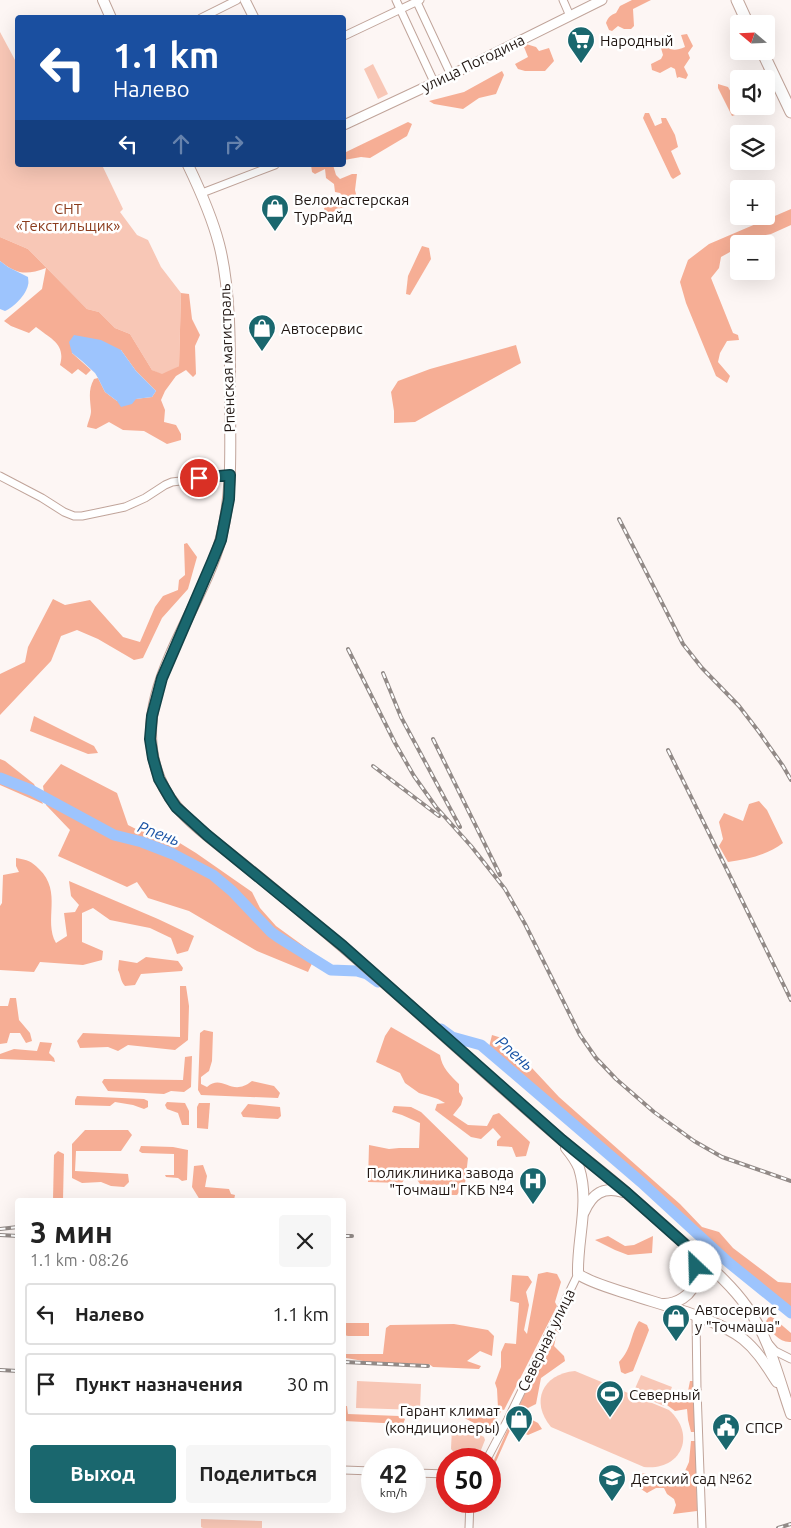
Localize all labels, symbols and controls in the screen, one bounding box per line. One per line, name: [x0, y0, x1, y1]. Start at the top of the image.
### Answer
north arrow: [730, 15, 775, 60]
map controls: [730, 15, 775, 280]
supermarket icon: Народный: [566, 25, 596, 64]
street label: улица Погодина: [419, 31, 527, 95]
place label: Народный: [600, 32, 673, 49]
icon: left: [30, 35, 95, 100]
text: 1.1 km: [113, 35, 219, 75]
button: sound: [730, 70, 775, 115]
text: Налево: [113, 76, 190, 101]
button: layers: [730, 125, 775, 170]
icon: left: [114, 130, 142, 158]
icon: ahead: [167, 130, 195, 158]
icon: right: [220, 130, 248, 158]
button: +: [730, 180, 775, 225]
place label: Веломастерская ТурРайд: [294, 191, 409, 225]
shop icon: Веломастерская ТурРайд: [260, 193, 290, 232]
park label: СНТ «Текстильщик»: [16, 200, 120, 234]
button: −: [730, 235, 775, 280]
street label: Рпенская магистраль: [216, 283, 238, 433]
shop icon: Автосервис: [247, 313, 277, 352]
place label: Автосервис: [281, 320, 363, 337]
pin: [178, 457, 220, 499]
icon: arrive: [185, 464, 213, 492]
water label: Рпень: [136, 817, 182, 849]
water label: Рпень: [493, 1032, 537, 1074]
place label: Поликлиника завода "Точмаш" ГКБ №4: [367, 1164, 514, 1198]
hospital icon: Поликлиника завода "Точмаш" ГКБ №4: [518, 1166, 548, 1205]
text: 3 мин: [30, 1215, 113, 1249]
button: close: [279, 1215, 331, 1267]
position arrow: [669, 1240, 721, 1292]
text: 1.1 km · 08:26: [30, 1251, 129, 1269]
street label: Северная улица: [514, 1286, 578, 1394]
icon: left: [32, 1300, 60, 1328]
place label: Автосервис у "Точмаша": [695, 1301, 780, 1335]
text: Налево: [75, 1303, 144, 1325]
text: 1.1 km: [273, 1303, 329, 1325]
shop icon: Автосервис у "Точмаша": [661, 1303, 691, 1342]
icon: arrive: [32, 1370, 60, 1398]
text: Пункт назначения: [75, 1373, 243, 1395]
text: 30 m: [287, 1373, 329, 1395]
sports icon: Северный: [595, 1379, 625, 1418]
place label: Северный: [629, 1386, 701, 1403]
place label: Гарант климат (кондиционеры): [385, 1402, 500, 1436]
shop icon: Гарант климат (кондиционеры): [504, 1404, 534, 1443]
public building icon: СПСР: [711, 1412, 741, 1451]
place label: СПСР: [745, 1419, 783, 1436]
button: Выход: [30, 1445, 176, 1503]
button: Поделиться: [186, 1445, 331, 1503]
speed limit sign: 50: [436, 1448, 501, 1513]
text: 42: [379, 1460, 408, 1488]
school or university icon: Детский сад №62: [597, 1463, 627, 1502]
place label: Детский сад №62: [631, 1470, 753, 1487]
text: km/h: [380, 1486, 407, 1499]

